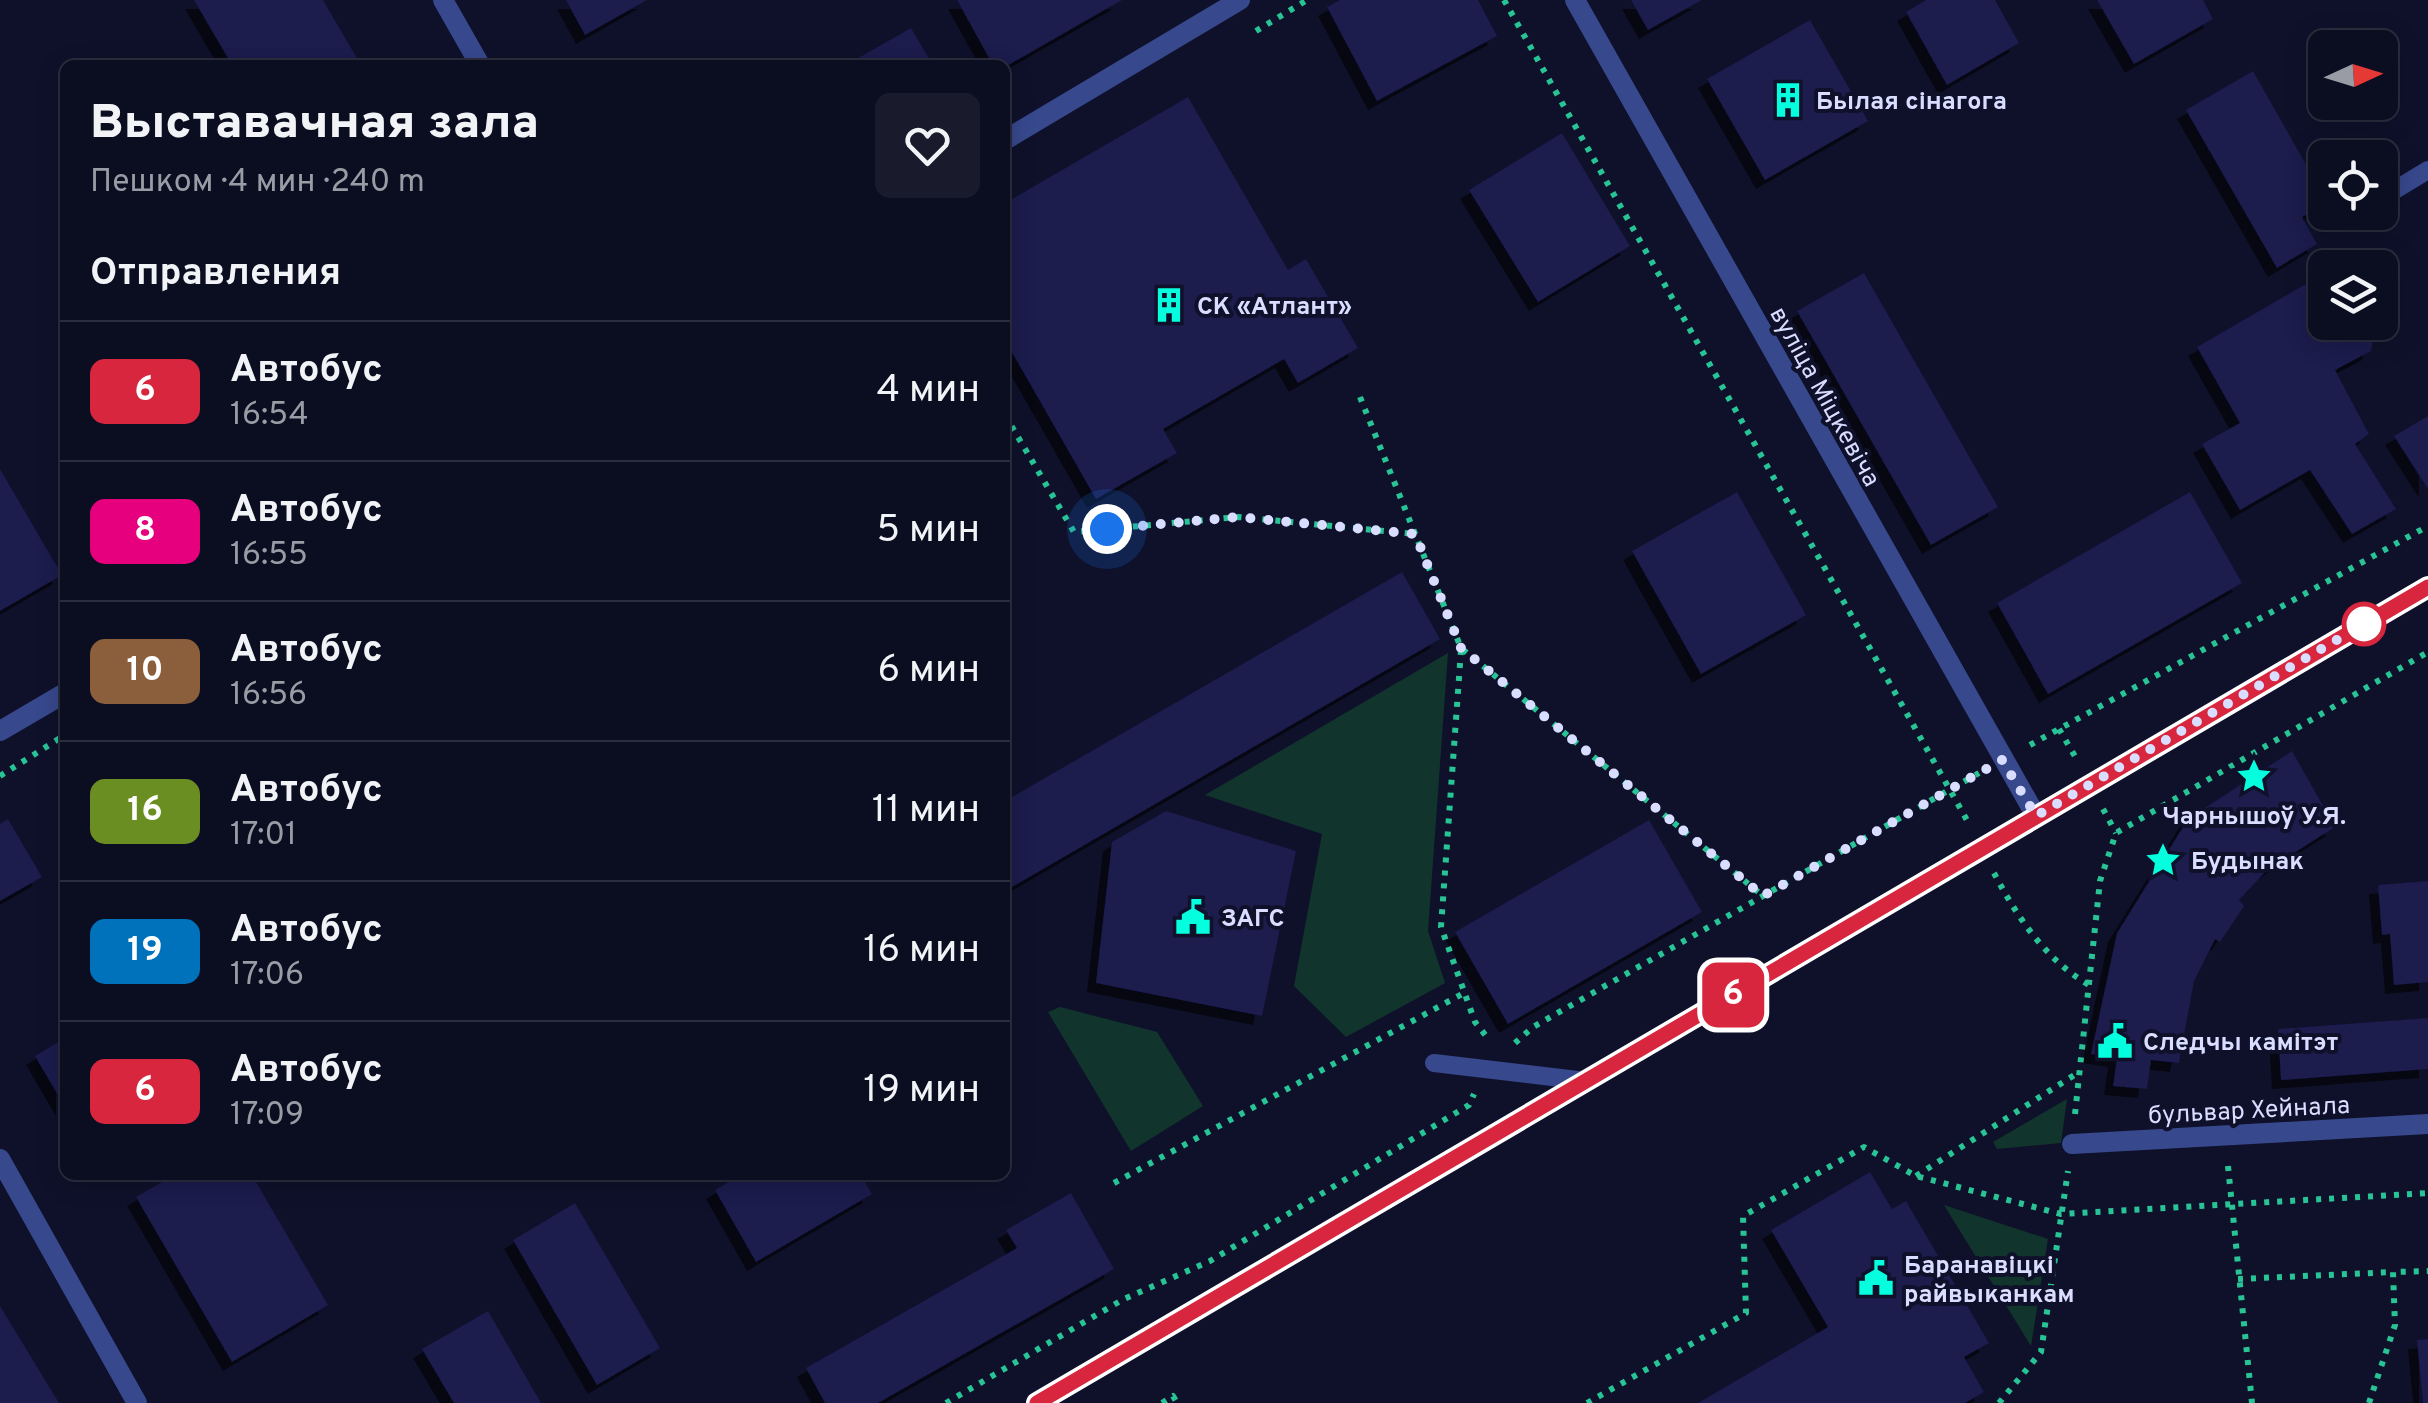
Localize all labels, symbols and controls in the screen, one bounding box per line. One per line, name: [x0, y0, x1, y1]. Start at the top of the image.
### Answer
north arrow: [2308, 30, 2398, 120]
map controls: [2308, 30, 2398, 340]
building icon: Былая сінагога: [1769, 81, 1807, 119]
place label: Былая сінагога: [1816, 87, 2007, 119]
button: heart: [875, 93, 980, 198]
text: Выставачная зала: [90, 95, 539, 155]
button: locate: [2308, 140, 2398, 230]
text: Пешком · 4 мин · 240 m: [90, 163, 425, 203]
text: Отправления: [90, 250, 341, 299]
button: layers: [2308, 250, 2398, 340]
building icon: СК «Атлант»: [1150, 286, 1188, 324]
place label: СК «Атлант»: [1197, 292, 1352, 324]
street label: вуліца Міцкевіча: [1761, 302, 1886, 493]
text: Автобус: [230, 347, 383, 396]
text: 4 мин: [877, 367, 980, 416]
text: 6: [134, 369, 156, 413]
text: 16:54: [230, 396, 309, 436]
text: Автобус: [230, 487, 383, 536]
your location: [1082, 504, 1132, 554]
text: 5 мин: [877, 507, 980, 556]
text: 8: [134, 509, 156, 553]
text: 16:55: [230, 536, 308, 576]
unlabelled marker: [2343, 603, 2385, 645]
text: Автобус: [230, 627, 383, 676]
text: 6 мин: [877, 647, 980, 696]
text: 10: [126, 649, 164, 693]
text: 16:56: [230, 676, 307, 716]
place icon: Чарнышоў У.Я.: [2235, 757, 2273, 795]
text: Автобус: [230, 767, 383, 816]
text: 11 мин: [872, 787, 980, 836]
text: 16: [127, 789, 163, 833]
place label: Чарнышоў У.Я.: [2162, 802, 2346, 834]
text: 17:01: [230, 816, 297, 856]
place icon: Будынак: [2144, 841, 2182, 879]
place label: Будынак: [2191, 847, 2304, 879]
public building icon: ЗАГС: [1174, 898, 1212, 936]
place label: ЗАГС: [1221, 904, 1284, 936]
text: Автобус: [230, 907, 383, 956]
text: 16 мин: [863, 927, 980, 976]
text: 19: [127, 929, 163, 973]
text: 17:06: [230, 956, 304, 996]
line badge: 6: [1700, 962, 1766, 1028]
text: 6: [1722, 973, 1744, 1017]
public building icon: Следчы камітэт: [2096, 1022, 2134, 1060]
place label: Следчы камітэт: [2143, 1028, 2338, 1060]
text: Автобус: [230, 1047, 383, 1096]
text: 19 мин: [863, 1067, 980, 1116]
text: 6: [134, 1069, 156, 1113]
street label: бульвар Хейнала: [2147, 1091, 2351, 1133]
text: 17:09: [230, 1096, 304, 1136]
place label: Баранавіцкі райвыканкам: [1904, 1251, 2075, 1312]
public building icon: Баранавіцкі райвыканкам: [1857, 1259, 1895, 1297]

